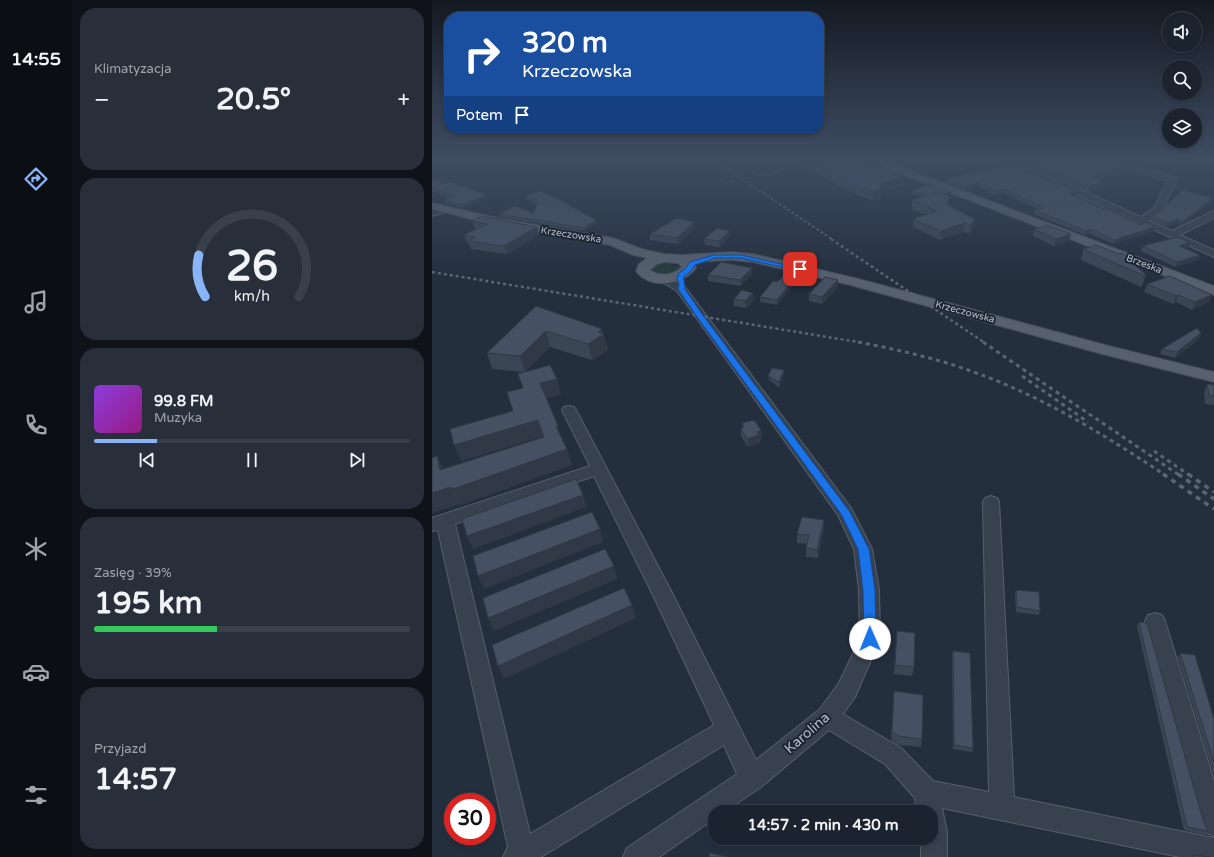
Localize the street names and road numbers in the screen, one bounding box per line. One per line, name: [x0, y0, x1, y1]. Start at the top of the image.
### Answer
street label: Krzeczowska: [540, 224, 602, 246]
street label: Brzeska: [1125, 252, 1163, 276]
street label: Krzeczowska: [934, 298, 996, 326]
street label: Karolina: [781, 709, 833, 757]

